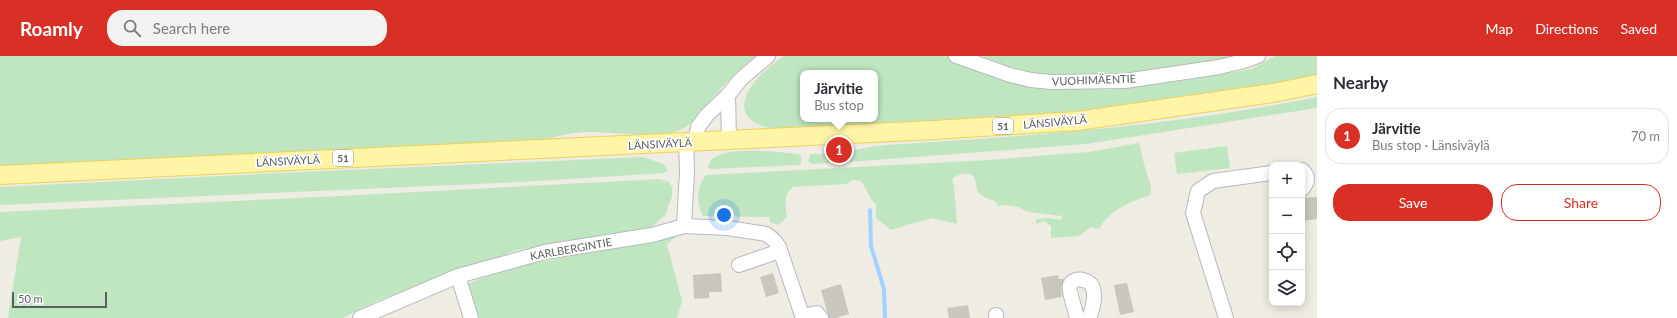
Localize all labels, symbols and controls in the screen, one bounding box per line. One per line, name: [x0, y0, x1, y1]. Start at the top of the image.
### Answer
search box: [107, 10, 387, 46]
text: Roamly: [20, 17, 83, 40]
icon: search: [121, 17, 143, 39]
text: Search here: [153, 19, 230, 37]
text: Map: [1486, 20, 1513, 37]
text: Directions: [1535, 20, 1598, 37]
text: Saved: [1620, 20, 1657, 37]
popup: [800, 70, 878, 122]
street label: VUOHIMÄENTIE: [1052, 72, 1136, 87]
text: Nearby: [1333, 72, 1388, 93]
text: Järvitie: [814, 79, 863, 97]
text: Bus stop: [814, 97, 864, 113]
street label: LÄNSIVÄYLÄ: [1022, 112, 1088, 131]
road number: 51: [993, 118, 1013, 134]
text: Järvitie: [1372, 119, 1421, 137]
text: 1: [1343, 128, 1351, 144]
text: 70 m: [1631, 128, 1660, 144]
street label: LÄNSIVÄYLÄ: [628, 135, 693, 152]
pin: 1: [826, 135, 852, 165]
text: Bus stop · Länsiväylä: [1372, 137, 1490, 153]
road number: 51: [333, 150, 353, 166]
street label: LÄNSIVÄYLÄ: [256, 152, 321, 169]
map controls: [1269, 162, 1305, 306]
button: +: [1269, 162, 1305, 198]
button: Save: [1333, 184, 1493, 221]
button: Share: [1501, 184, 1661, 221]
button: −: [1269, 198, 1305, 234]
your location: [714, 205, 734, 225]
button: locate: [1269, 234, 1305, 270]
street label: KARLBERGINTIE: [529, 235, 613, 262]
button: layers: [1269, 270, 1305, 306]
scale bar: [12, 290, 107, 309]
text: 50 m: [18, 292, 43, 305]

